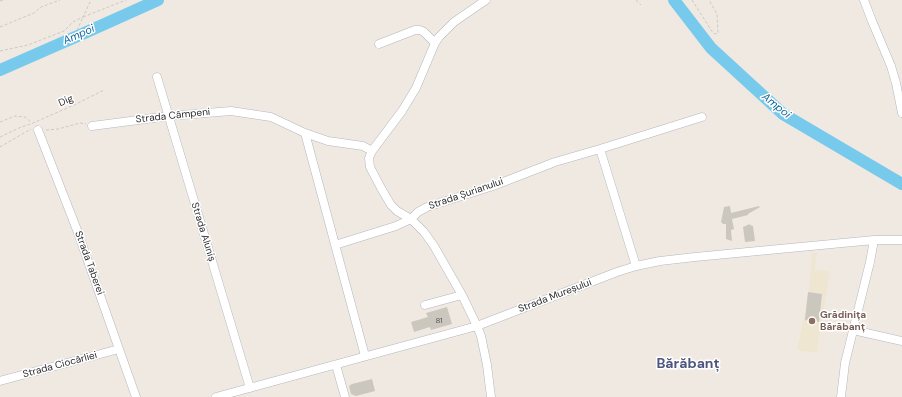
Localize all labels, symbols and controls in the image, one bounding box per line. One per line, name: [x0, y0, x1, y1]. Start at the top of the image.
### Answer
water label: Ampoi: [61, 22, 97, 48]
water label: Ampoi: [759, 90, 793, 122]
street label: Dig: [57, 92, 75, 110]
street label: Strada Câmpeni: [135, 106, 211, 126]
street label: Strada Șurianului: [427, 176, 505, 212]
street label: Strada Aluniș: [188, 201, 218, 263]
street label: Strada Taberei: [72, 229, 106, 297]
street label: Strada Mureșului: [517, 276, 593, 316]
place label: Grădinița Bărăbanț: [820, 309, 866, 332]
house number: 81: [435, 316, 443, 326]
marker: Grădinița Bărăbanț: [807, 316, 817, 326]
street label: Strada Ciocârliei: [22, 349, 98, 381]
district label: Bărăbanț: [656, 356, 720, 372]

